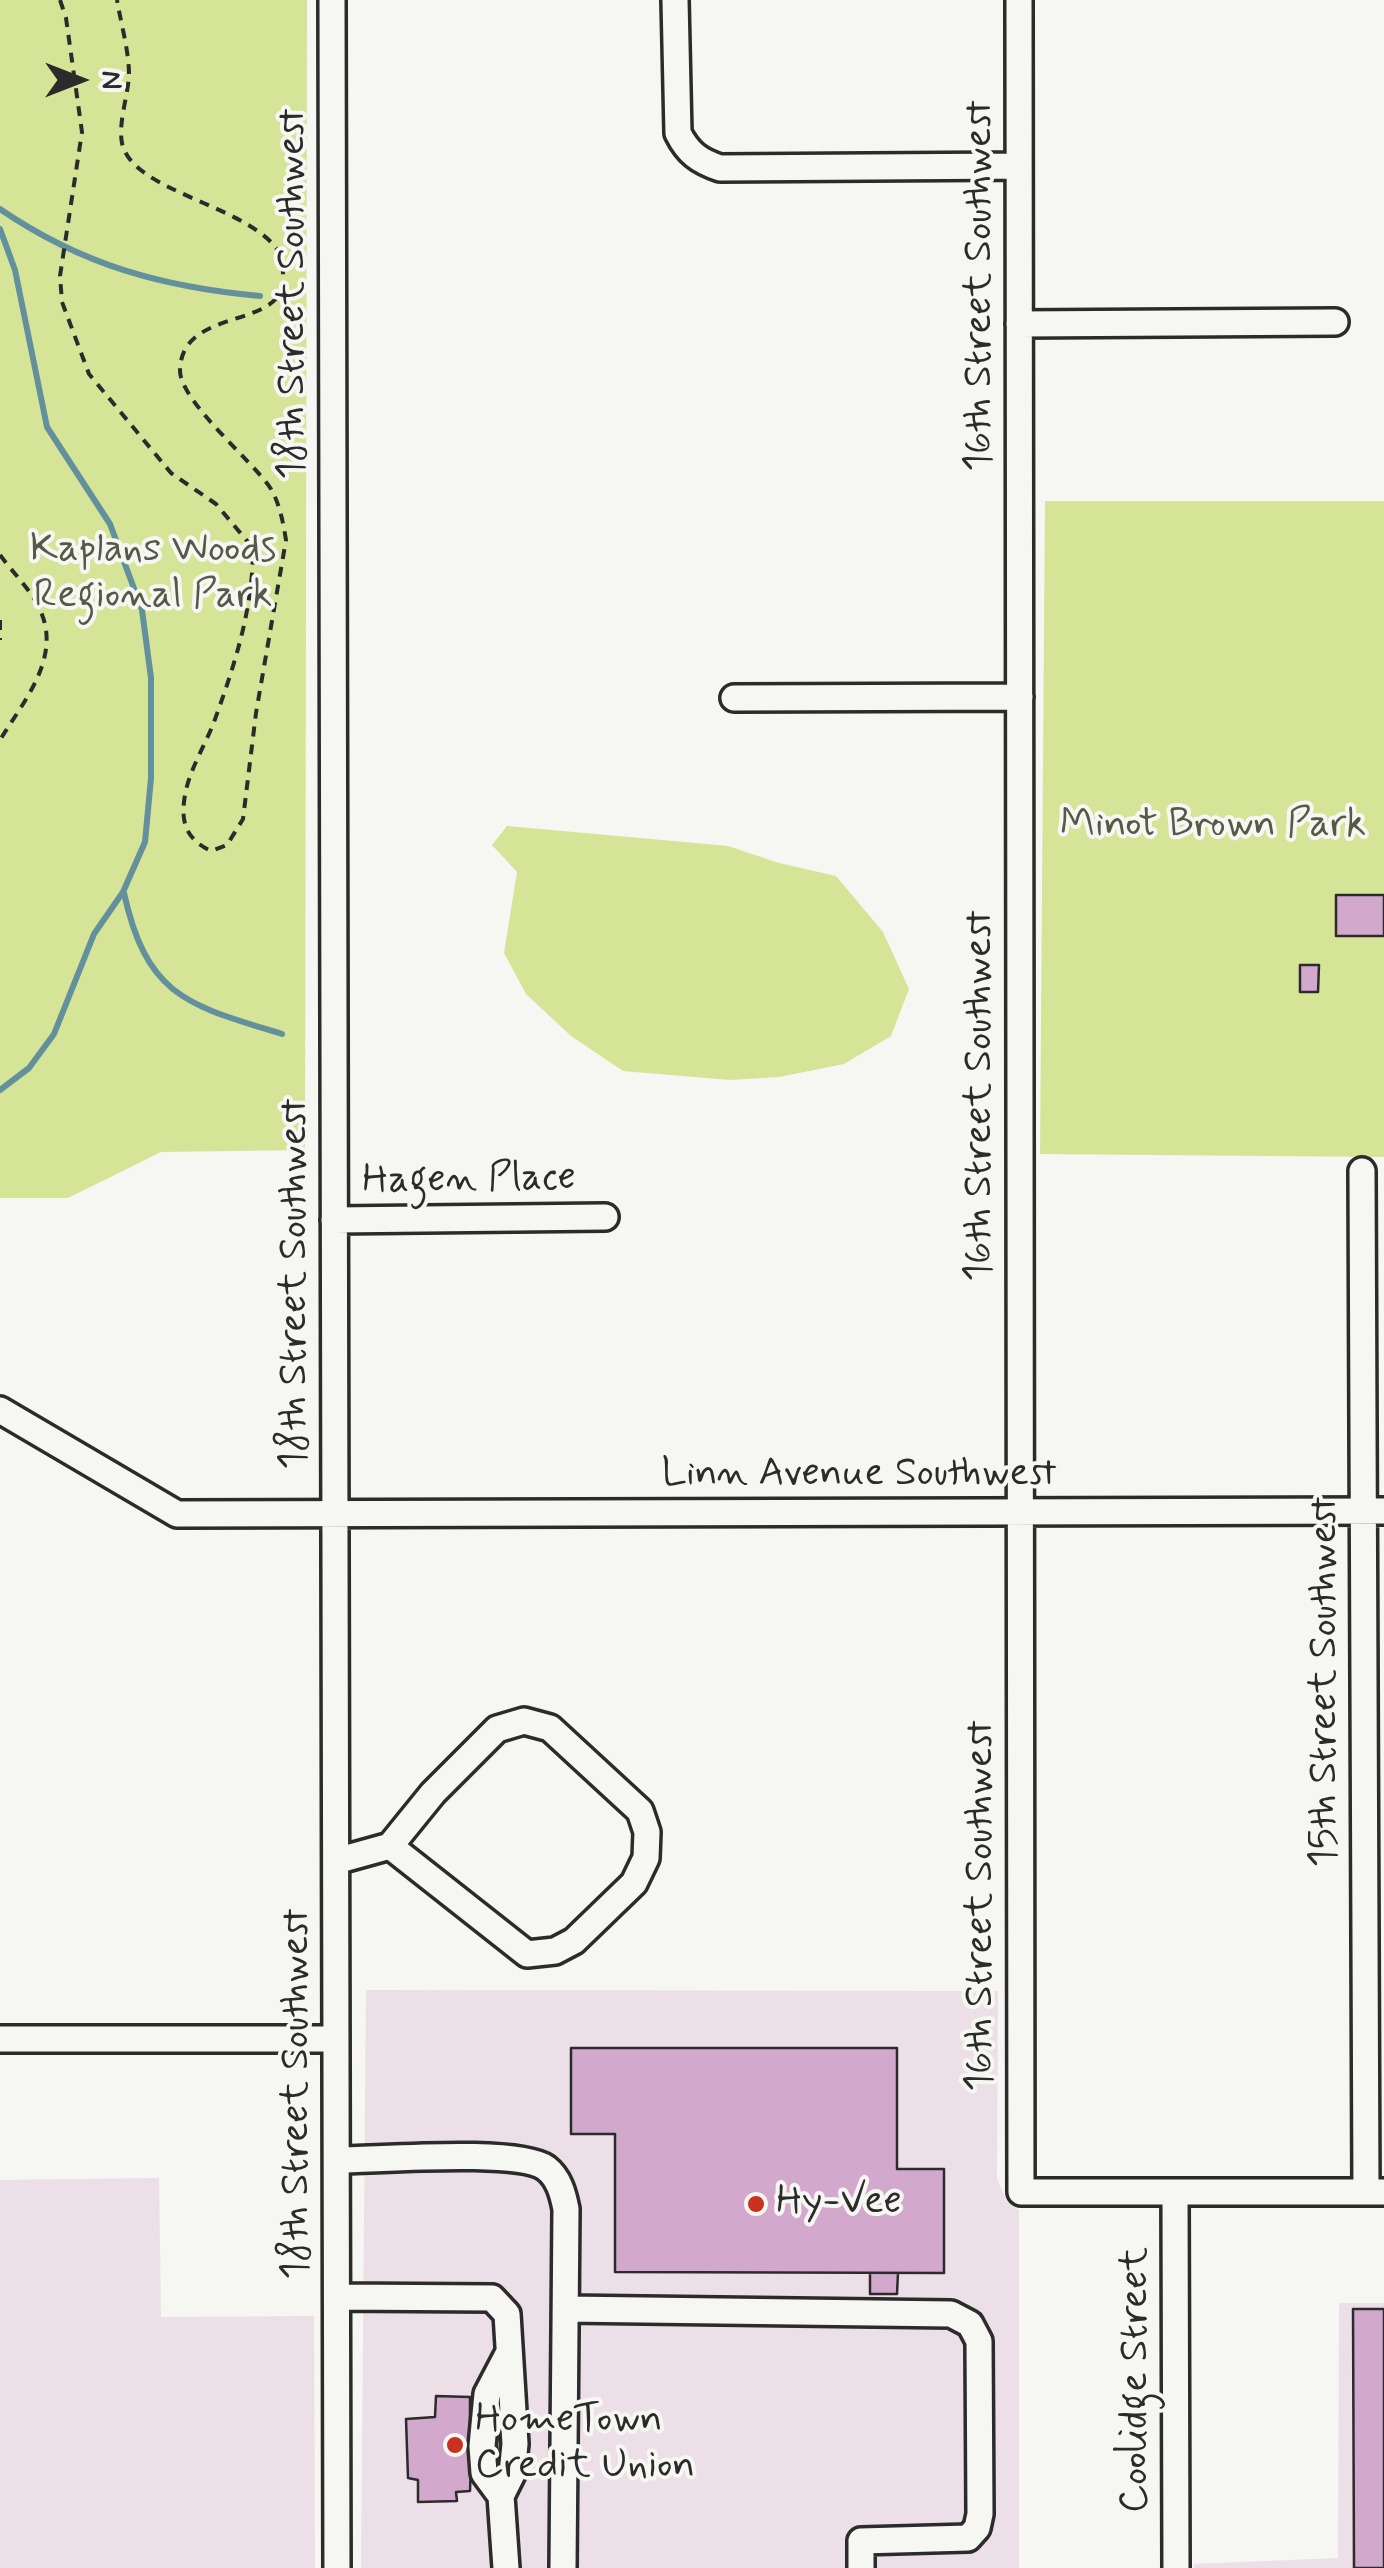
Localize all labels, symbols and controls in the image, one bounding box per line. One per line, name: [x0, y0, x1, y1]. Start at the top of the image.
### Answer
north arrow: [30, 30, 130, 130]
text: N: [92, 71, 129, 89]
street label: 16th Street Southwest: [958, 100, 1006, 472]
street label: 18th Street Southwest: [271, 108, 319, 480]
park label: Kaplans Woods Regional Park: [30, 528, 276, 622]
park label: Minot Brown Park: [1060, 803, 1366, 851]
street label: 16th Street Southwest: [958, 910, 1006, 1282]
street label: 18th Street Southwest: [273, 1098, 321, 1470]
street label: Hagen Place: [362, 1155, 576, 1207]
street label: Linn Avenue Southwest: [661, 1452, 1057, 1500]
street label: 15th Street Southwest: [1303, 1497, 1351, 1867]
street label: 16th Street Southwest: [959, 1720, 1007, 2092]
street label: 18th Street Southwest: [275, 1908, 323, 2280]
place label: Hy-Vee: [776, 2180, 902, 2228]
marker: Hy-Vee: [745, 2193, 767, 2215]
street label: Coolidge Street: [1114, 2247, 1162, 2513]
place label: HomeTown Credit Union: [475, 2398, 695, 2492]
marker: HomeTown Credit Union: [444, 2434, 466, 2456]

